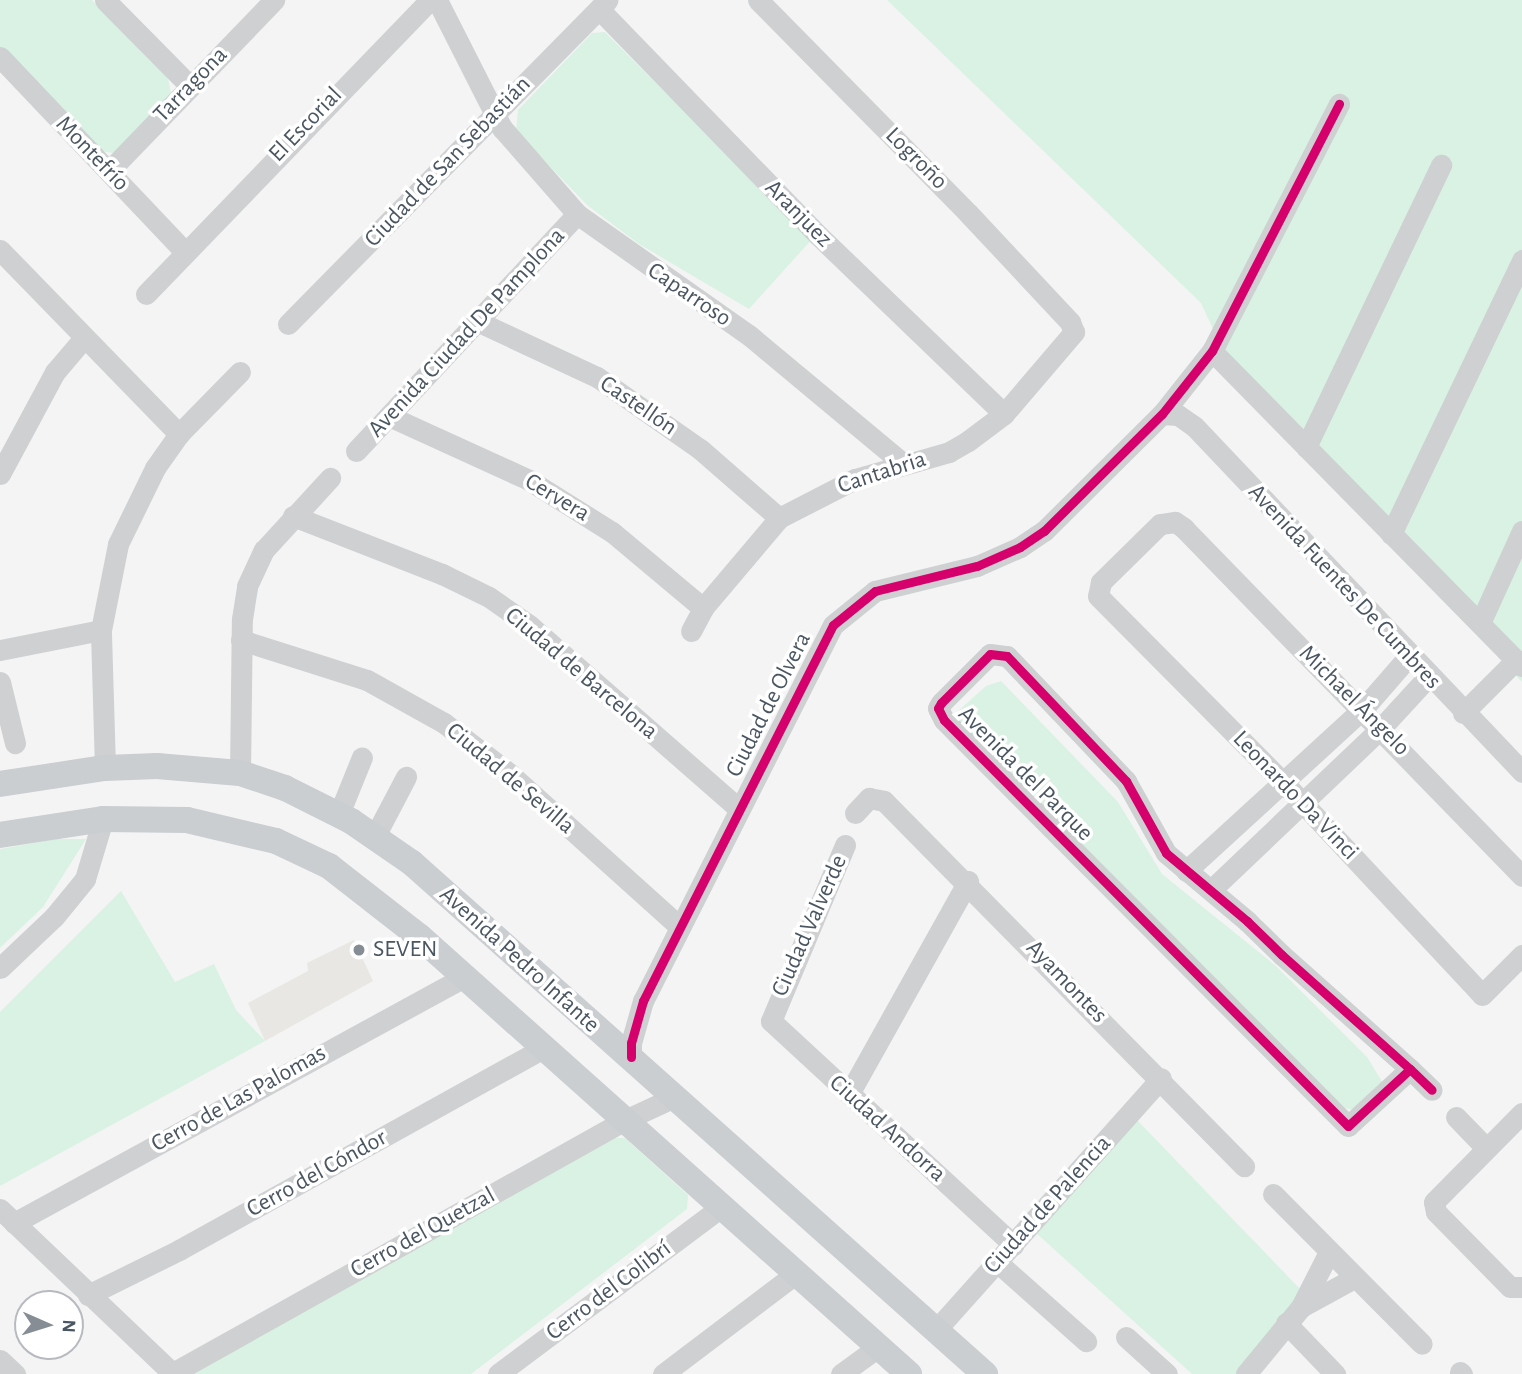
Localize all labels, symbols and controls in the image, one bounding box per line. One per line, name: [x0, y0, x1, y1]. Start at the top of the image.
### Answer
street label: Tarragona: [148, 41, 234, 129]
street label: Ciudad de San Sebastián: [359, 70, 537, 254]
street label: El Escorial: [263, 81, 349, 169]
street label: Montefrío: [49, 110, 135, 198]
street label: Logroño: [879, 122, 953, 196]
street label: Aranjuez: [758, 174, 838, 254]
street label: Avenida Ciudad De Pamplona: [362, 222, 572, 444]
street label: Caparroso: [642, 257, 736, 333]
street label: Castellón: [594, 370, 682, 442]
street label: Cantabria: [834, 445, 930, 501]
street label: Cervera: [519, 467, 595, 529]
street label: Avenida Fuentes De Cumbres: [1241, 479, 1447, 695]
street label: Ciudad de Barcelona: [499, 602, 663, 746]
street label: Ciudad de Olvera: [720, 628, 818, 782]
street label: Michael Ángelo: [1293, 640, 1415, 762]
street label: Avenida del Parque: [951, 700, 1099, 848]
street label: Ciudad de Sevilla: [440, 717, 580, 841]
street label: Leonardo Da Vinci: [1226, 725, 1364, 867]
street label: Ciudad Valverde: [766, 851, 854, 1001]
street label: Avenida Pedro Infante: [433, 881, 605, 1039]
street label: Ayamontes: [1019, 934, 1113, 1030]
place label: SEVEN: [373, 936, 437, 964]
marker: SEVEN: [351, 942, 367, 958]
street label: Cerro de Las Palomas: [147, 1039, 331, 1159]
street label: Ciudad Andorra: [823, 1069, 951, 1189]
street label: Cerro del Cóndor: [242, 1124, 392, 1224]
street label: Ciudad de Palencia: [978, 1130, 1118, 1280]
street label: Cerro del Quetzal: [346, 1181, 500, 1285]
street label: Cerro del Colibrí: [541, 1235, 677, 1347]
north arrow: [14, 1290, 84, 1360]
text: N: [59, 1319, 78, 1333]

